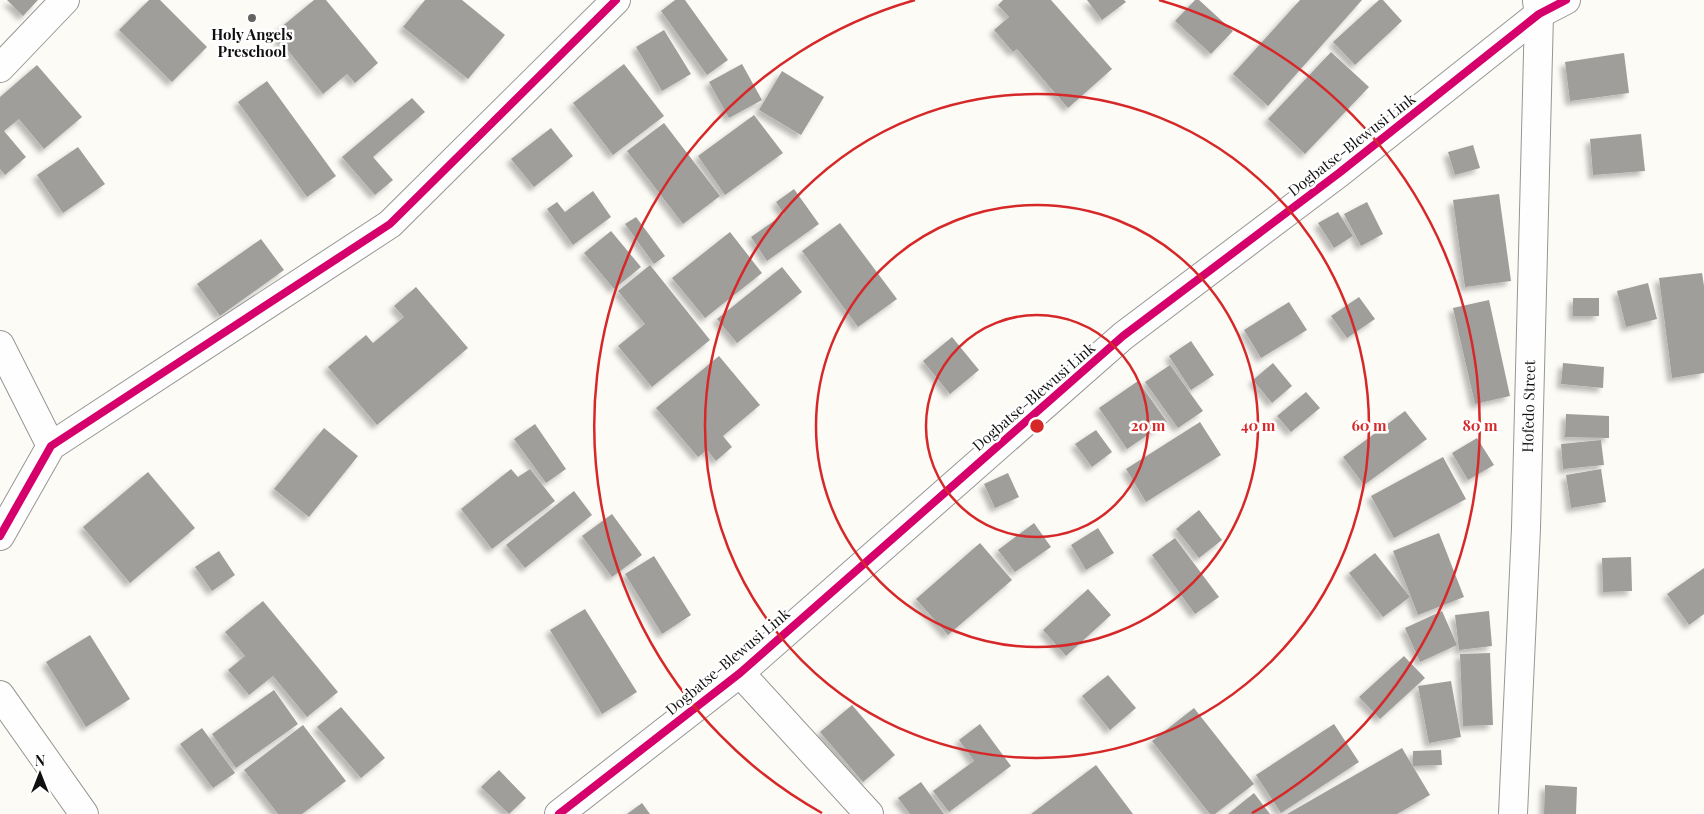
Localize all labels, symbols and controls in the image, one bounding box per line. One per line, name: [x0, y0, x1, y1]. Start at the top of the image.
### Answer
marker: Holy Angels Preschool: [246, 12, 258, 24]
place label: Holy Angels Preschool: [211, 24, 293, 61]
street label: Dogbatse-Blewusi Link: [1284, 88, 1420, 200]
street label: Dogbatse-Blewusi Link: [968, 337, 1099, 455]
street label: Hofedo Street: [1517, 359, 1539, 453]
text: 20 m: [1131, 415, 1166, 435]
text: 40 m: [1241, 415, 1276, 435]
text: 60 m: [1351, 415, 1387, 435]
text: 80 m: [1462, 415, 1498, 435]
centre of rings: [1028, 417, 1046, 435]
street label: Dogbatse-Blewusi Link: [661, 603, 794, 719]
north arrow: [15, 749, 65, 799]
text: N: [35, 751, 45, 770]

